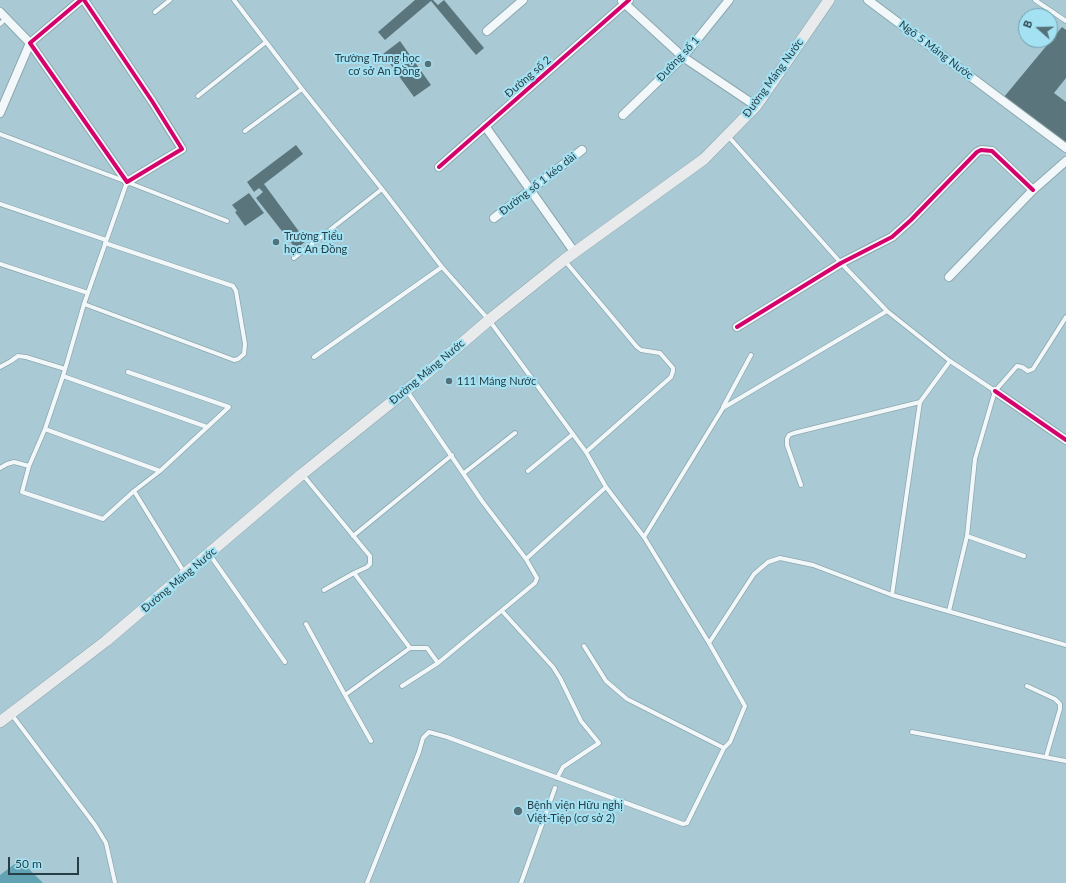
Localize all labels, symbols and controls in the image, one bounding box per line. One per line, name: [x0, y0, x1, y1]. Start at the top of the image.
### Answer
north arrow: [1018, 8, 1058, 48]
street label: Ngõ 5 Máng Nước: [896, 18, 976, 82]
text: B: [1020, 18, 1035, 30]
street label: Đường số 1: [654, 34, 702, 84]
street label: Đường Máng Nước: [740, 36, 806, 120]
place label: Trường Trung học cơ sở An Đồng: [335, 51, 420, 77]
street label: Đường số 2: [502, 53, 554, 101]
marker: Trường Trung học cơ sở An Đồng: [423, 59, 433, 69]
street label: Đường số 1 kéo dài: [497, 150, 579, 218]
place label: Trường Tiểu học An Đồng: [284, 229, 347, 255]
marker: Trường Tiểu học An Đồng: [271, 237, 281, 247]
street label: Đường Máng Nước: [387, 337, 467, 407]
place label: 111 Máng Nước: [457, 374, 536, 388]
marker: 111 Máng Nước: [444, 376, 454, 386]
street label: Đường Máng Nước: [139, 545, 219, 615]
place label: Bệnh viện Hữu nghị Việt-Tiệp (cơ sở 2): [527, 798, 623, 824]
marker: Bệnh viện Hữu nghị Việt-Tiệp (cơ sở 2): [512, 805, 524, 817]
scale bar: [10, 849, 81, 875]
text: 50 m: [15, 856, 42, 871]

